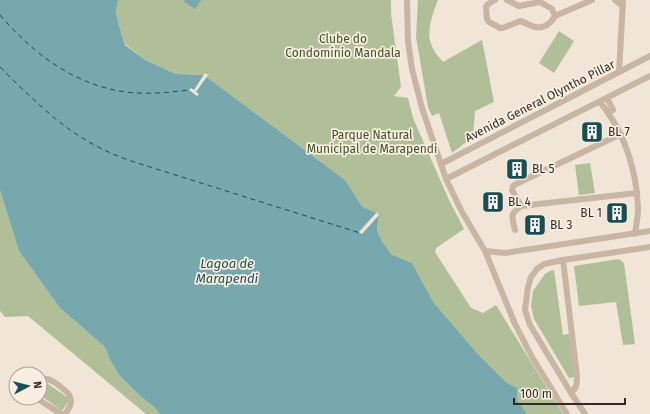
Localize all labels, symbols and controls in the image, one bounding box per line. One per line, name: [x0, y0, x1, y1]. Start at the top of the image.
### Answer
park label: Clube do Condomínio Mandala: [285, 32, 401, 60]
street label: Avenida General Olyntho Pillar: [463, 57, 618, 145]
building icon: BL 7: [579, 119, 605, 145]
place label: BL 7: [608, 125, 630, 139]
park label: Parque Natural Municipal de Marapendi: [307, 128, 437, 156]
building icon: BL 5: [504, 156, 530, 182]
place label: BL 5: [532, 162, 554, 176]
building icon: BL 4: [480, 189, 506, 215]
place label: BL 4: [508, 195, 531, 209]
building icon: BL 1: [604, 200, 630, 226]
place label: BL 1: [580, 206, 602, 220]
building icon: BL 3: [522, 212, 548, 238]
place label: BL 3: [550, 218, 572, 232]
water label: Lagoa de Marapendi: [196, 256, 259, 286]
north arrow: [8, 366, 48, 406]
text: N: [31, 380, 44, 389]
scale bar: [514, 380, 625, 406]
text: 100 m: [520, 387, 552, 401]

